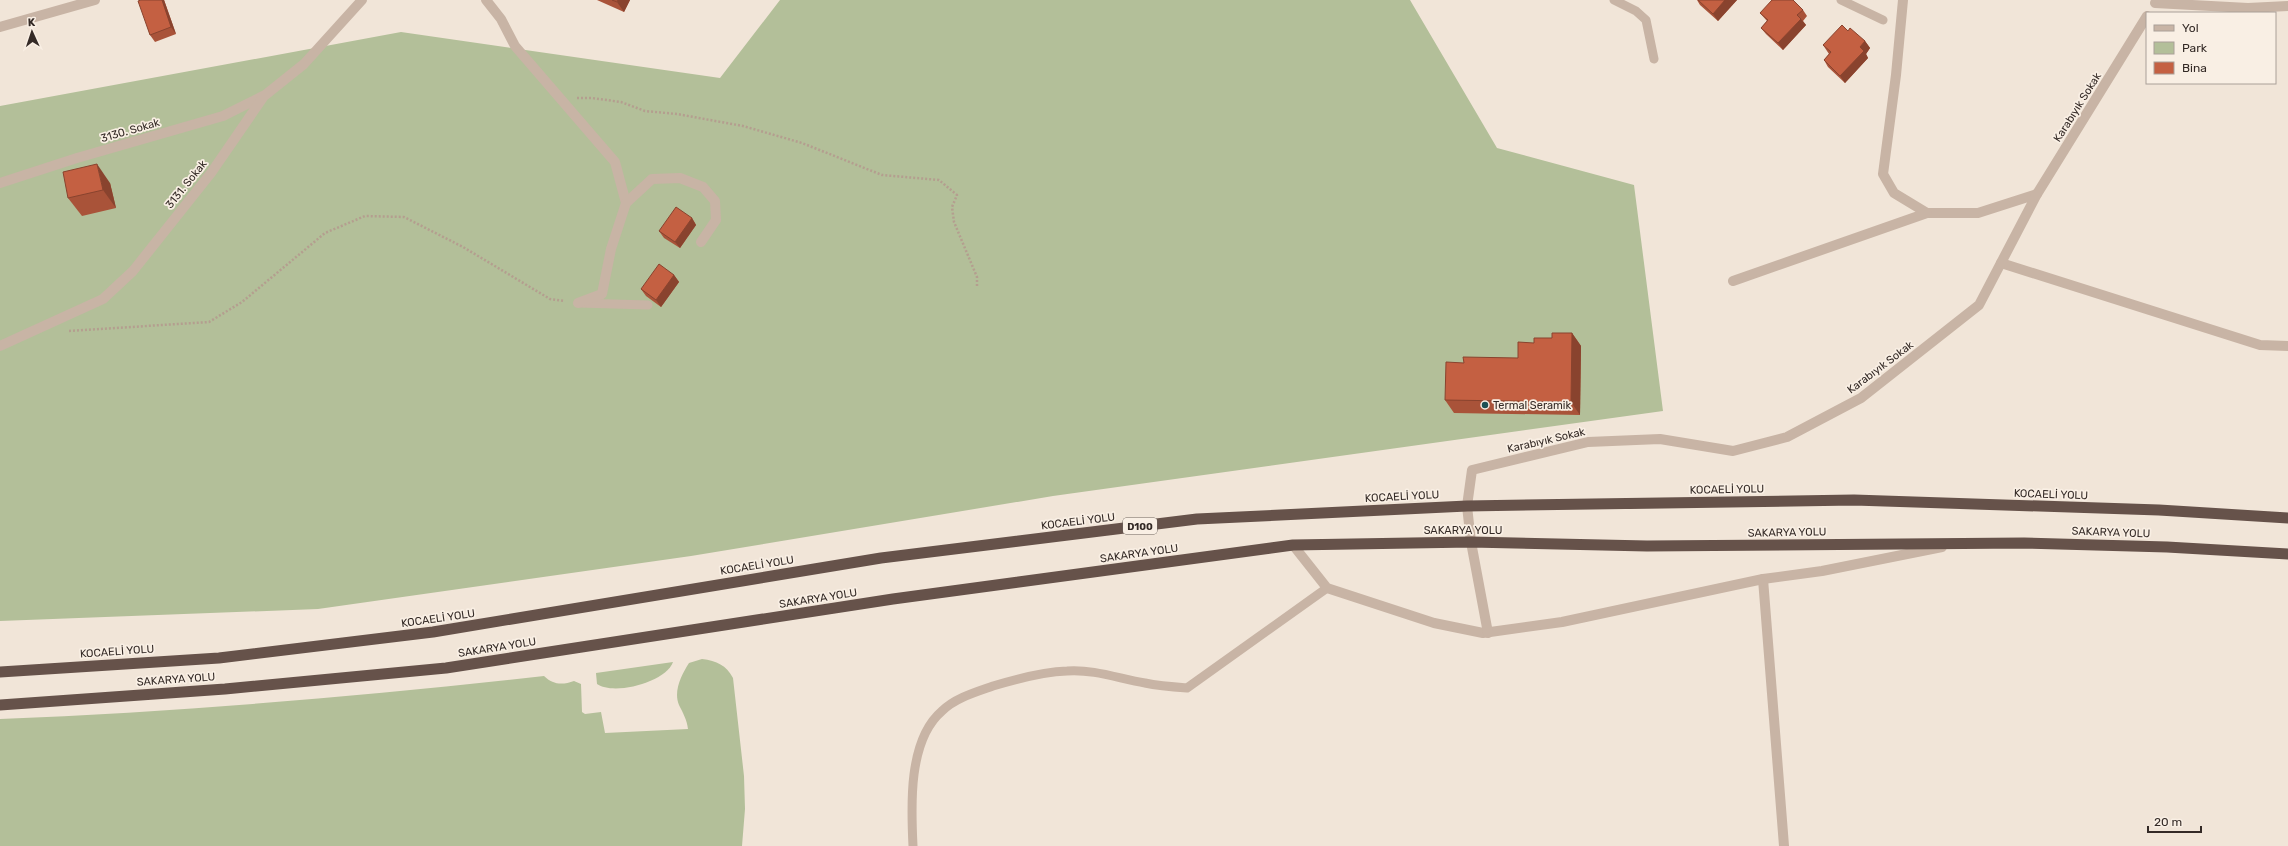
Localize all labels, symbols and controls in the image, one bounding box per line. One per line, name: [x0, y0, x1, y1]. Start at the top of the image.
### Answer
north arrow: [12, 12, 52, 52]
legend: [2146, 12, 2276, 84]
text: K: [28, 16, 36, 29]
text: Yol: [2182, 21, 2199, 35]
text: Park: [2182, 41, 2208, 55]
text: Bina: [2182, 61, 2207, 75]
street label: Karabıyık Sokak: [2051, 70, 2104, 144]
street label: 3130. Sokak: [99, 116, 161, 145]
street label: 3131. Sokak: [163, 157, 210, 211]
street label: Karabıyık Sokak: [1845, 338, 1916, 396]
place label: Termal Seramik: [1493, 399, 1571, 412]
marker: Termal Seramik: [1480, 400, 1490, 410]
street label: Karabıyık Sokak: [1506, 425, 1587, 456]
street label: KOCAELİ YOLU: [1690, 481, 1764, 497]
street label: KOCAELİ YOLU: [2014, 486, 2088, 502]
street label: KOCAELİ YOLU: [1364, 487, 1440, 505]
street label: KOCAELİ YOLU: [1040, 510, 1116, 532]
road number: D100: [1123, 518, 1157, 534]
street label: SAKARYA YOLU: [1424, 524, 1502, 537]
street label: SAKARYA YOLU: [1748, 525, 1826, 540]
street label: SAKARYA YOLU: [2071, 525, 2151, 540]
street label: SAKARYA YOLU: [1099, 542, 1179, 565]
street label: KOCAELİ YOLU: [719, 552, 795, 578]
street label: SAKARYA YOLU: [778, 586, 858, 611]
street label: KOCAELİ YOLU: [400, 606, 476, 630]
street label: SAKARYA YOLU: [457, 635, 537, 660]
street label: KOCAELİ YOLU: [79, 641, 155, 661]
street label: SAKARYA YOLU: [136, 670, 216, 689]
scale bar: [2148, 808, 2201, 834]
text: 20 m: [2154, 815, 2182, 829]

